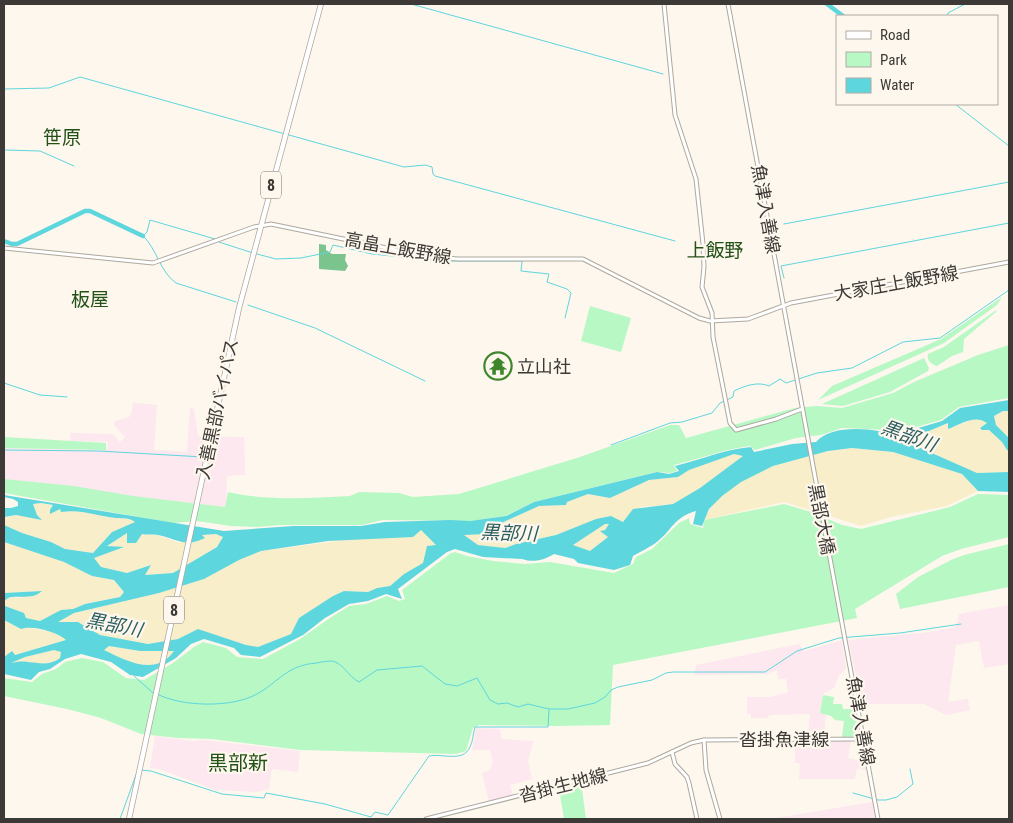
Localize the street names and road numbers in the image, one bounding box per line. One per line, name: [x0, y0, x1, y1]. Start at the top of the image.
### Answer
street label: 魚津入善線: [748, 163, 784, 255]
road number: 8: [261, 172, 281, 198]
street label: 高畠上飯野線: [343, 228, 453, 268]
street label: 大家庄上飯野線: [832, 262, 960, 304]
street label: 入善黒部バイパス: [192, 337, 242, 481]
street label: 黒部大橋: [805, 482, 839, 556]
road number: 8: [164, 596, 184, 624]
street label: 魚津入善線: [843, 675, 879, 767]
street label: 沓掛魚津線: [739, 729, 829, 750]
street label: 沓掛生地線: [517, 764, 609, 806]

